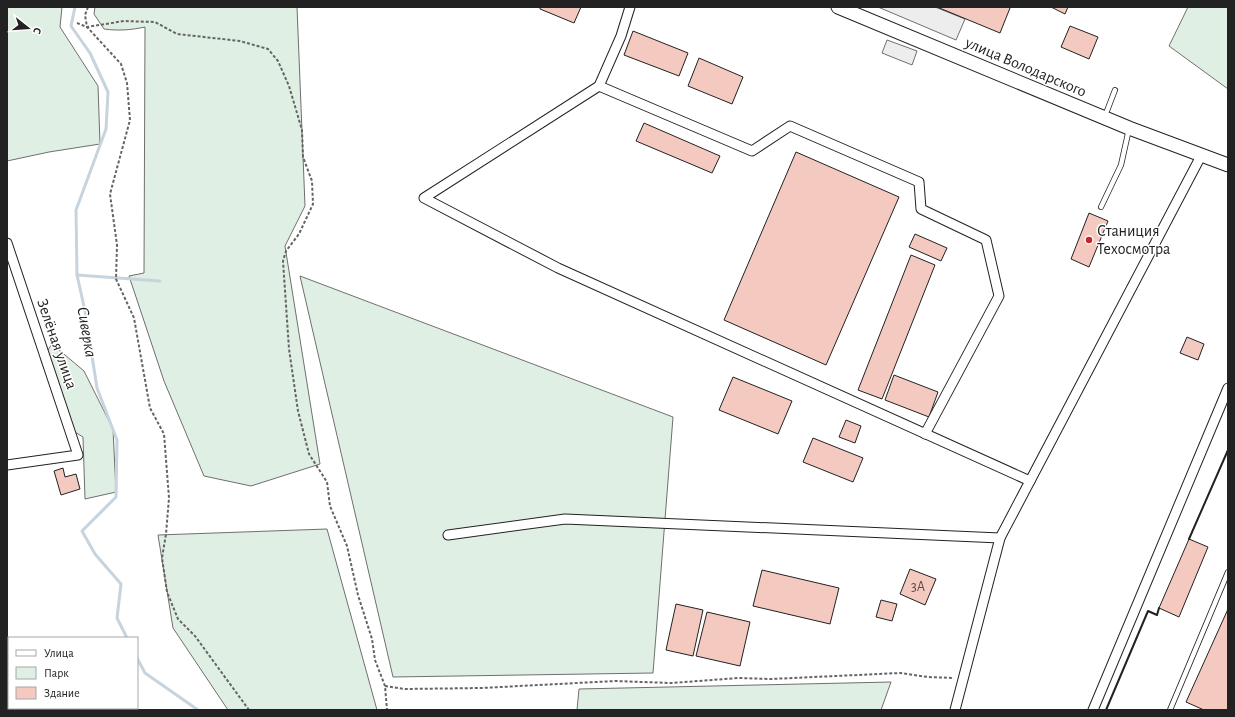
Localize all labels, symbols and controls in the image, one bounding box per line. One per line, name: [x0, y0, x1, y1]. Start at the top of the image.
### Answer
north arrow: [8, 8, 48, 48]
text: С: [31, 26, 43, 35]
street label: улица Володарского: [962, 34, 1089, 101]
place label: Станиция Техосмотра: [1097, 223, 1170, 257]
marker: Станиция Техосмотра: [1084, 235, 1094, 245]
street label: Зелёная улица: [33, 297, 80, 391]
water label: Сиверка: [73, 305, 100, 359]
house number: 3А: [911, 580, 925, 594]
legend: [8, 637, 138, 709]
text: Улица: [44, 647, 74, 659]
text: Парк: [44, 667, 69, 679]
text: Здание: [44, 687, 80, 699]

